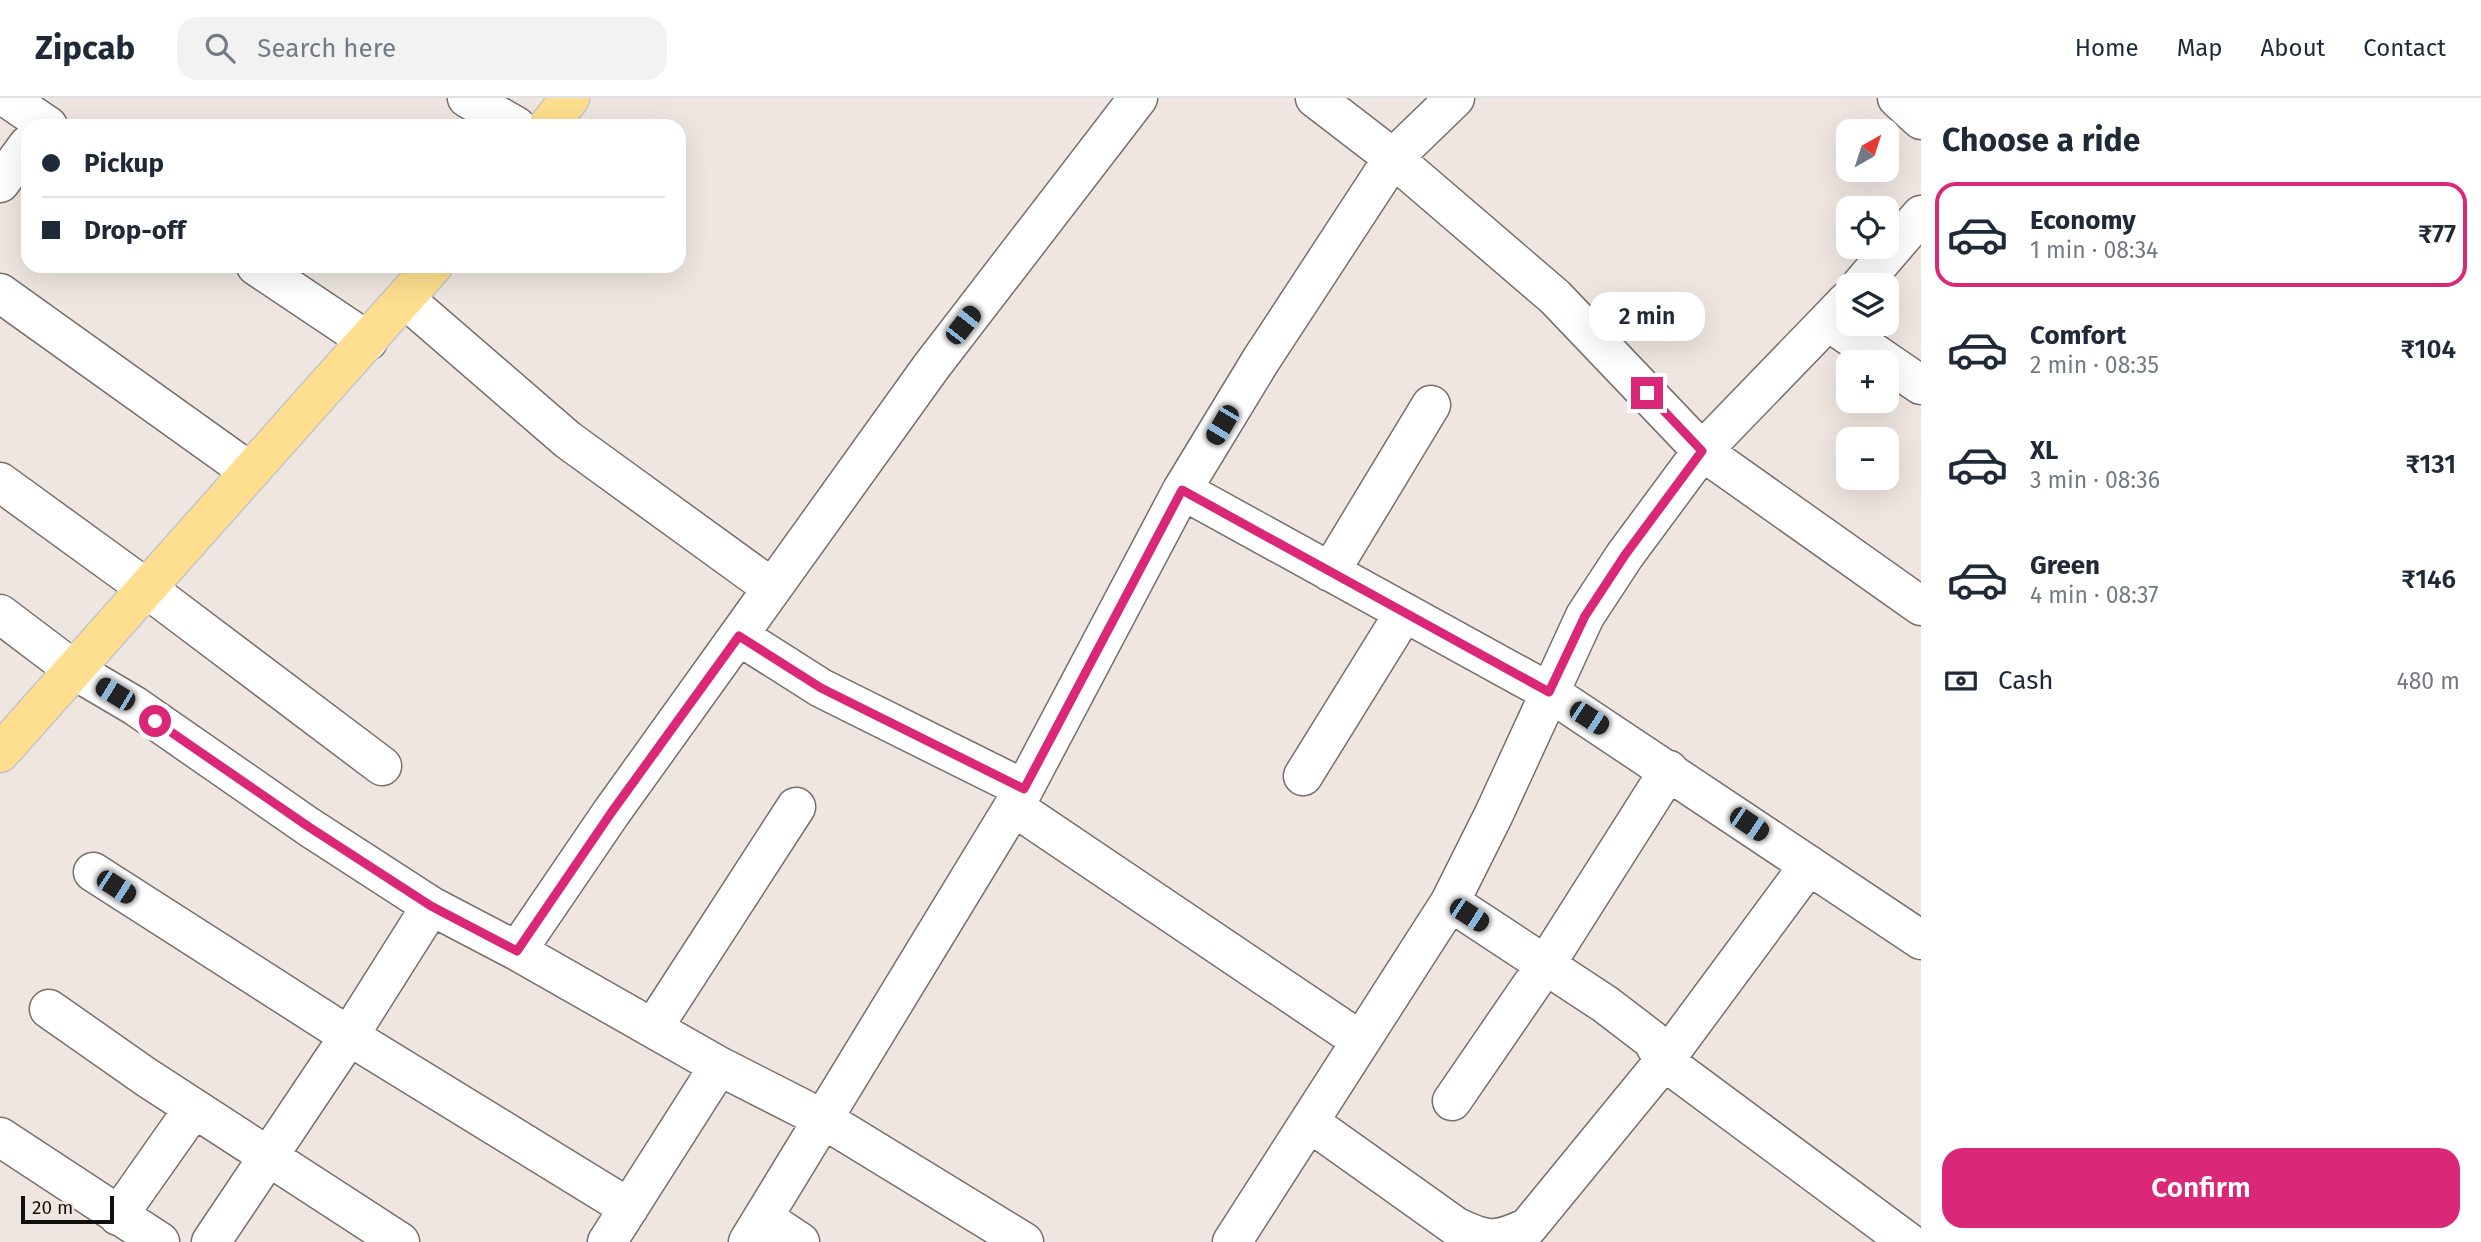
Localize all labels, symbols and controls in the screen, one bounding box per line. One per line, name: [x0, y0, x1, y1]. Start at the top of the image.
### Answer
search box: [177, 17, 667, 80]
text: Zipcab: [35, 28, 135, 68]
icon: search: [201, 29, 239, 67]
text: Search here: [257, 33, 396, 64]
text: Home: [2075, 34, 2139, 62]
text: Map: [2177, 34, 2223, 62]
text: About: [2261, 34, 2325, 62]
text: Contact: [2363, 34, 2446, 62]
north arrow: [1836, 119, 1899, 182]
map controls: [1836, 119, 1899, 490]
text: Choose a ride: [1942, 121, 2140, 159]
text: Pickup: [84, 148, 164, 179]
button: locate: [1836, 196, 1899, 259]
icon: car: [1946, 203, 2009, 266]
text: Economy: [2030, 205, 2136, 236]
text: Drop-off: [84, 215, 186, 246]
text: ₹77: [2418, 219, 2456, 250]
text: 1 min · 08:34: [2030, 236, 2158, 264]
button: layers: [1836, 273, 1899, 336]
callout: 2 min: [1589, 292, 1705, 341]
car: [942, 302, 985, 348]
text: 2 min: [1619, 302, 1675, 330]
icon: car: [1946, 318, 2009, 381]
text: Comfort: [2030, 320, 2126, 351]
text: ₹104: [2401, 334, 2456, 365]
button: +: [1836, 350, 1899, 413]
text: 2 min · 08:35: [2030, 351, 2159, 379]
route end: [1631, 377, 1663, 409]
car: [1203, 402, 1242, 448]
button: −: [1836, 427, 1899, 490]
icon: car: [1946, 433, 2009, 496]
text: XL: [2030, 435, 2058, 466]
text: ₹131: [2405, 449, 2456, 480]
text: 3 min · 08:36: [2030, 466, 2160, 494]
icon: car: [1946, 548, 2009, 611]
text: Green: [2030, 550, 2100, 581]
text: ₹146: [2401, 564, 2456, 595]
text: 4 min · 08:37: [2030, 581, 2159, 609]
icon: cash: [1942, 662, 1980, 700]
text: Cash: [1998, 665, 2054, 696]
text: 480 m: [2396, 667, 2460, 695]
car: [92, 674, 139, 714]
car: [1566, 698, 1613, 738]
route start: [139, 705, 171, 737]
car: [1726, 804, 1773, 844]
car: [93, 867, 140, 907]
car: [1446, 895, 1493, 935]
button: Confirm: [1942, 1148, 2460, 1228]
scale bar: [21, 1193, 114, 1225]
text: 20 m: [32, 1196, 73, 1219]

